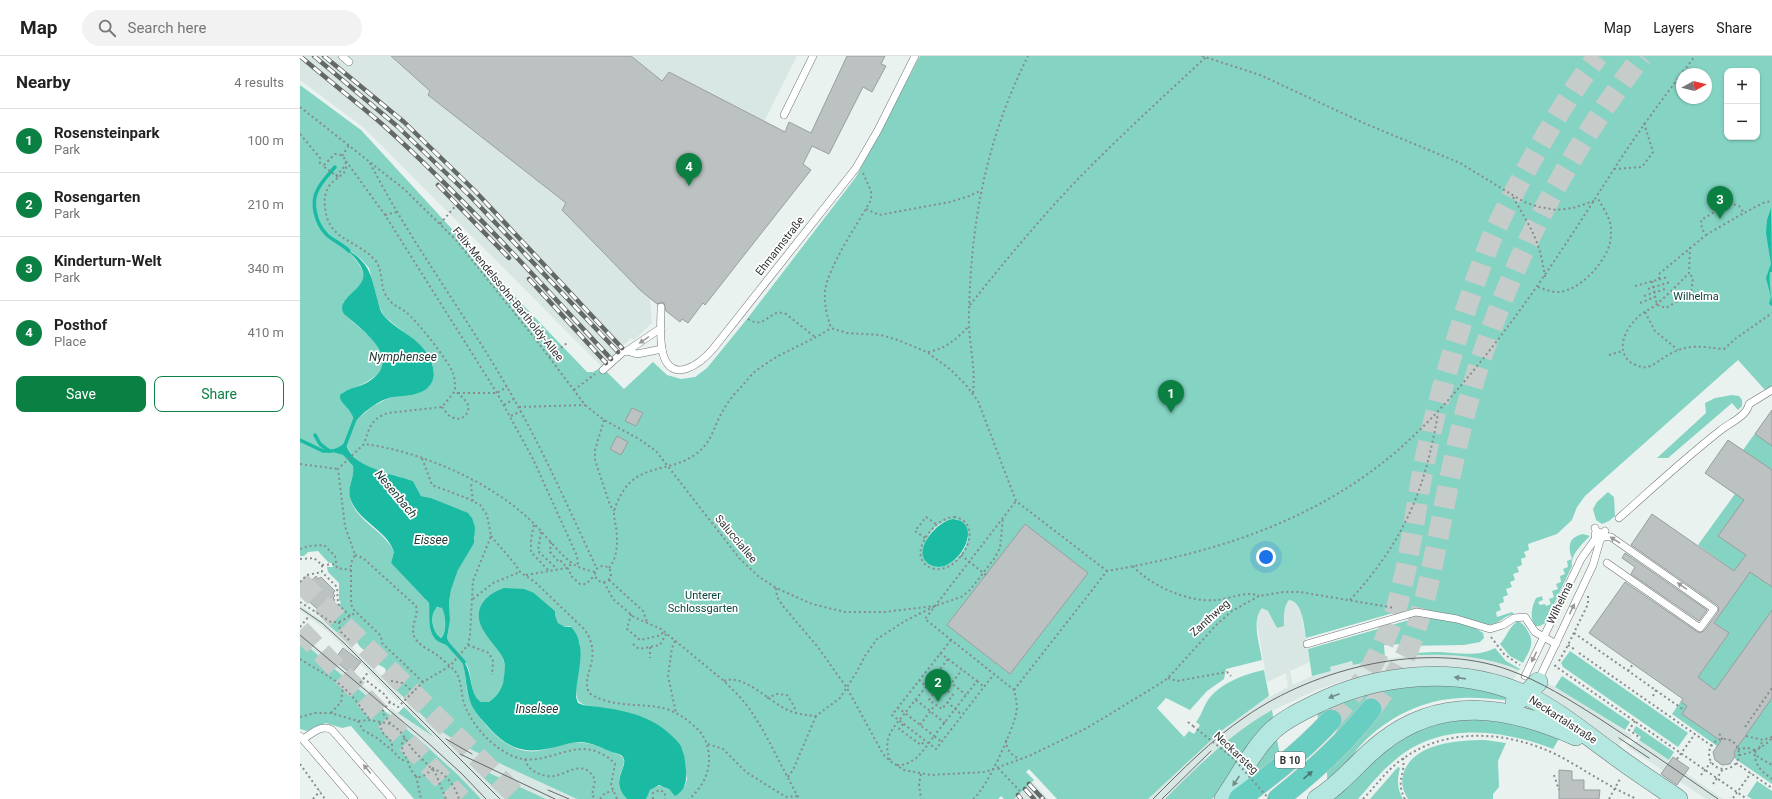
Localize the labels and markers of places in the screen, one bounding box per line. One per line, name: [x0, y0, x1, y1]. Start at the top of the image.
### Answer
pin: 4: [676, 153, 702, 186]
pin: 3: [1707, 186, 1733, 219]
pin: 1: [1158, 380, 1184, 413]
pin: 2: [925, 669, 951, 702]

